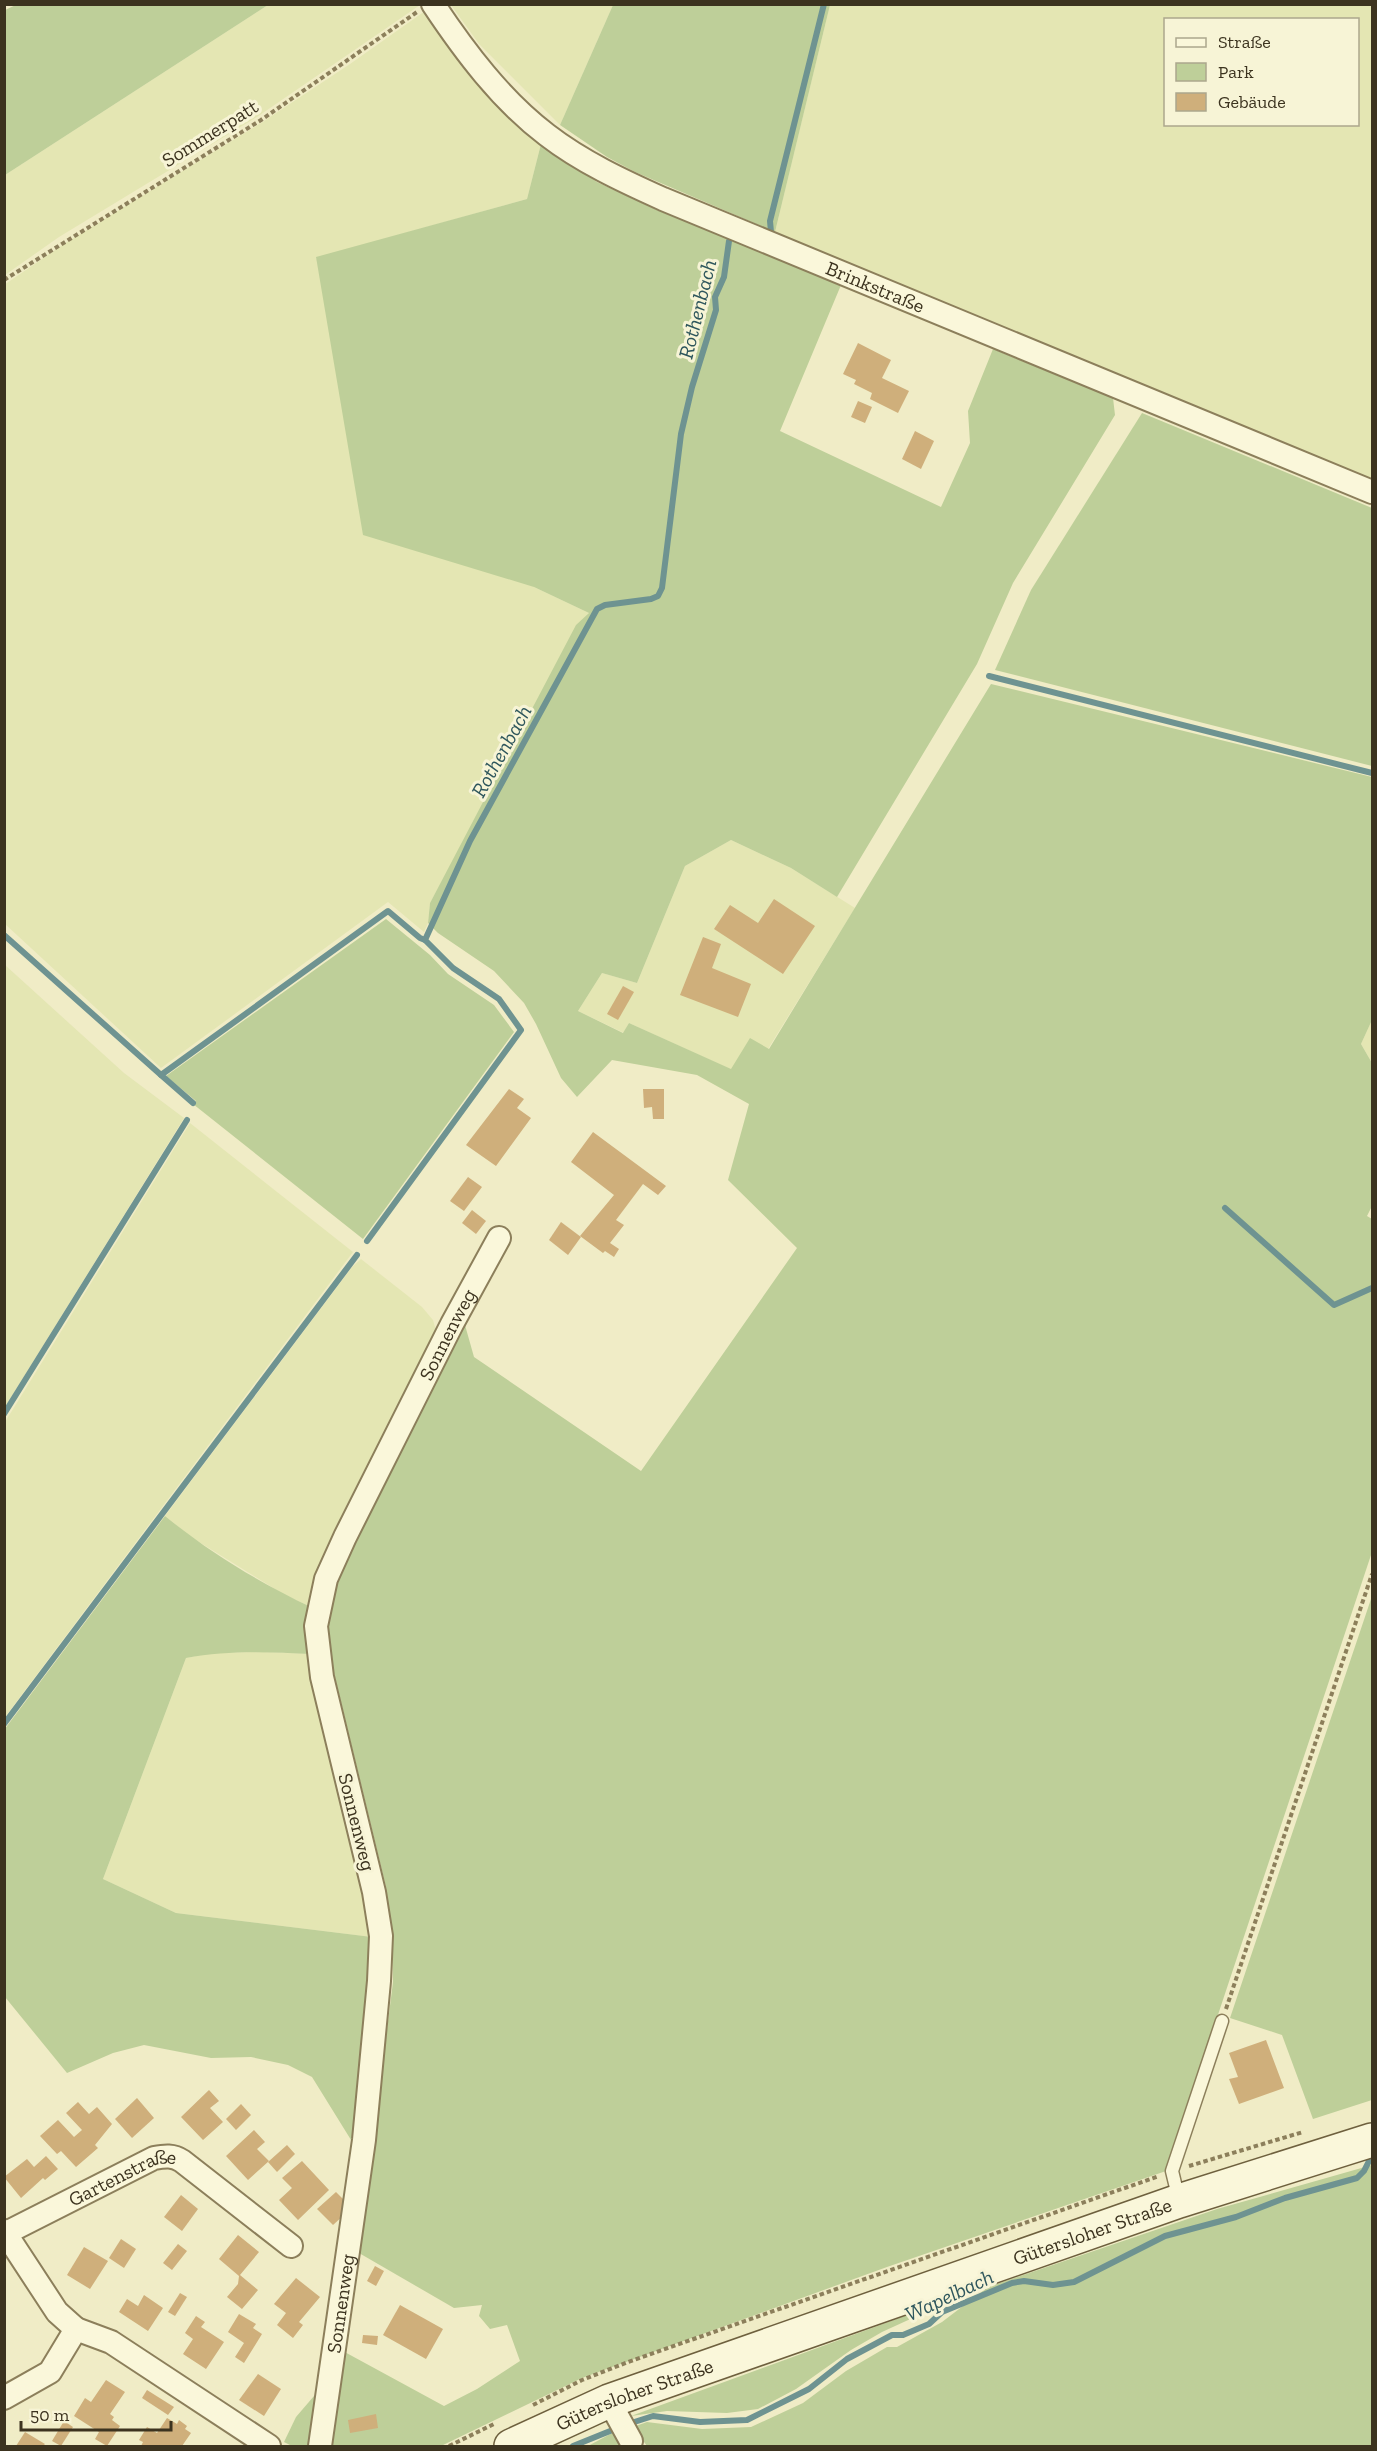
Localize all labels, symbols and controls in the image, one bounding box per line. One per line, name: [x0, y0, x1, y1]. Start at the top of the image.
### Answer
legend: [1164, 18, 1359, 126]
text: Straße: [1218, 31, 1271, 53]
text: Park: [1218, 61, 1254, 83]
text: Gebäude: [1218, 91, 1286, 113]
street label: Sommerpatt: [158, 94, 263, 172]
street label: Brinkstraße: [822, 256, 928, 318]
water label: Rothenbach: [673, 257, 721, 361]
water label: Rothenbach: [465, 701, 537, 801]
street label: Sonnenweg: [414, 1285, 481, 1384]
street label: Sonnenweg: [333, 1771, 381, 1873]
street label: Gartenstraße: [64, 2144, 178, 2211]
street label: Gütersloher Straße: [1010, 2193, 1175, 2270]
street label: Sonnenweg: [322, 2252, 359, 2355]
water label: Wapelbach: [901, 2264, 997, 2326]
street label: Gütersloher Straße: [552, 2353, 716, 2436]
scale bar: [21, 2394, 171, 2432]
text: 50 m: [30, 2404, 70, 2426]

